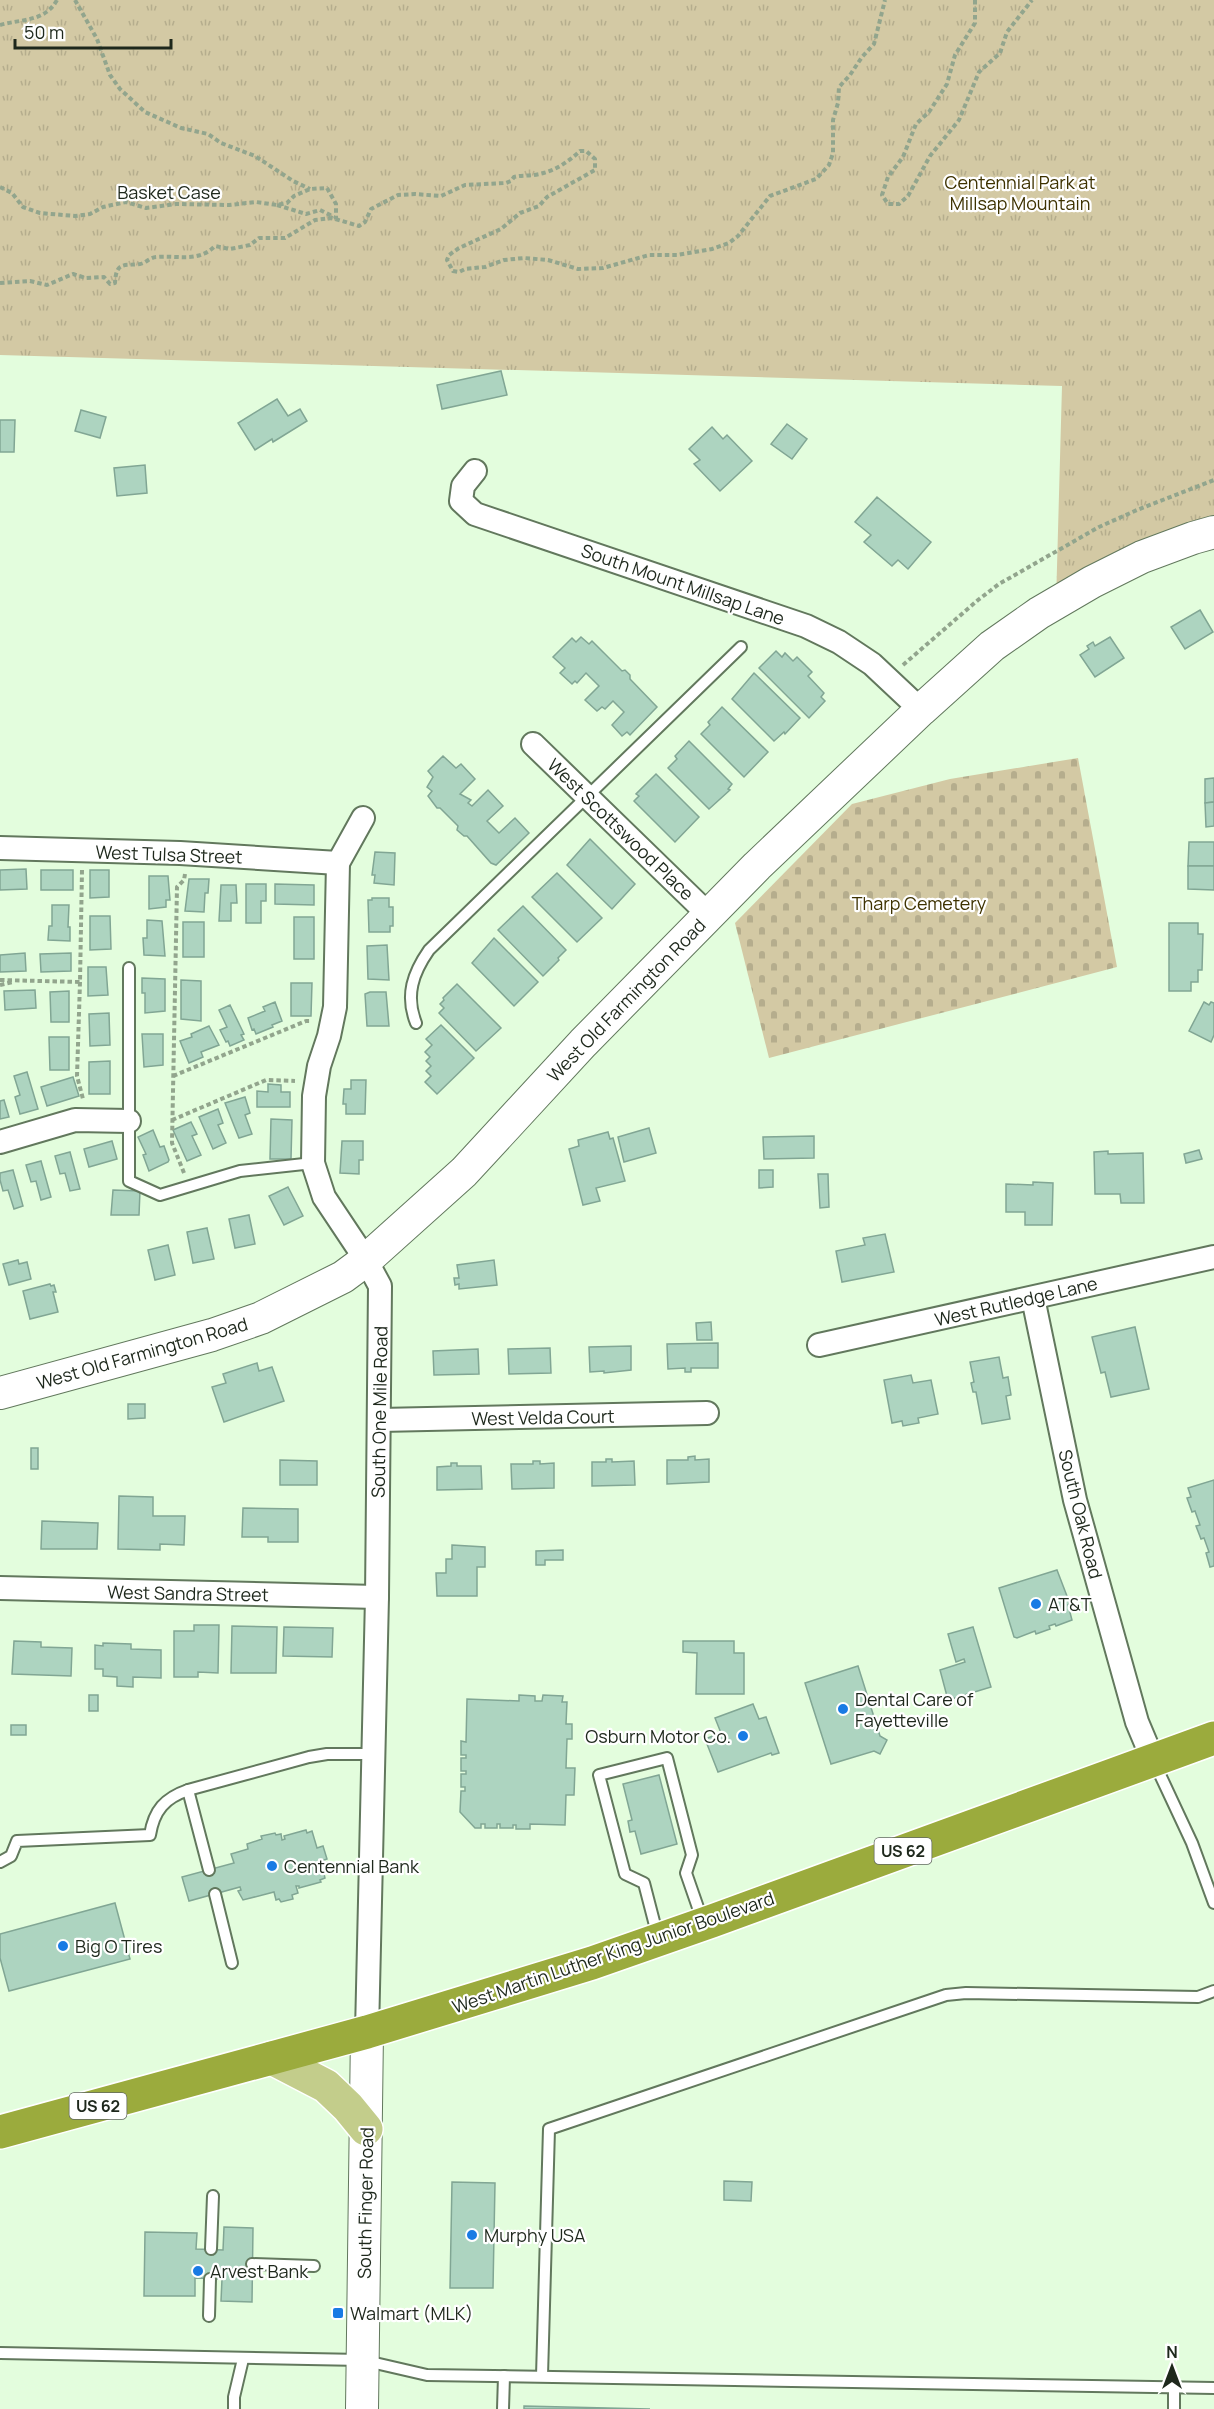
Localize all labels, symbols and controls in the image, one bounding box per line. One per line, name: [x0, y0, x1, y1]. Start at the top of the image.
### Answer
scale bar: [15, 12, 171, 50]
text: 50 m: [24, 20, 64, 44]
park label: Centennial Park at Millsap Mountain: [945, 170, 1096, 215]
street label: Basket Case: [117, 180, 221, 204]
street label: South Mount Millsap Lane: [578, 538, 788, 630]
street label: West Scottswood Place: [543, 753, 699, 905]
street label: West Tulsa Street: [95, 839, 243, 869]
park label: Tharp Cemetery: [852, 891, 987, 915]
street label: West Old Farmington Road: [541, 913, 711, 1087]
street label: West Rutledge Lane: [932, 1271, 1100, 1331]
street label: West Old Farmington Road: [34, 1311, 250, 1395]
street label: South One Mile Road: [366, 1326, 392, 1498]
street label: West Velda Court: [471, 1404, 615, 1430]
street label: South Oak Road: [1053, 1447, 1109, 1581]
street label: West Sandra Street: [107, 1580, 269, 1606]
place label: AT&T: [1048, 1592, 1092, 1616]
marker: AT&T: [1029, 1597, 1043, 1611]
place label: Dental Care of Fayetteville: [855, 1687, 974, 1732]
marker: Dental Care of Fayetteville: [836, 1702, 850, 1716]
place label: Osburn Motor Co.: [585, 1724, 731, 1748]
marker: Osburn Motor Co.: [736, 1729, 750, 1743]
road number: US 62: [874, 1838, 932, 1864]
place label: Centennial Bank: [284, 1854, 420, 1878]
marker: Centennial Bank: [265, 1859, 279, 1873]
street label: West Martin Luther King Junior Boulevard: [449, 1885, 777, 2019]
place label: Big O Tires: [75, 1934, 162, 1958]
marker: Big O Tires: [56, 1939, 70, 1953]
road number: US 62: [70, 2093, 126, 2119]
street label: South Finger Road: [352, 2127, 378, 2279]
place label: Murphy USA: [484, 2223, 586, 2247]
marker: Murphy USA: [465, 2228, 479, 2242]
place label: Arvest Bank: [210, 2259, 309, 2283]
marker: Arvest Bank: [191, 2264, 205, 2278]
place label: Walmart (MLK): [350, 2301, 473, 2325]
marker: Walmart (MLK): [331, 2306, 345, 2320]
north arrow: [1142, 2337, 1202, 2397]
text: N: [1166, 2341, 1178, 2363]

